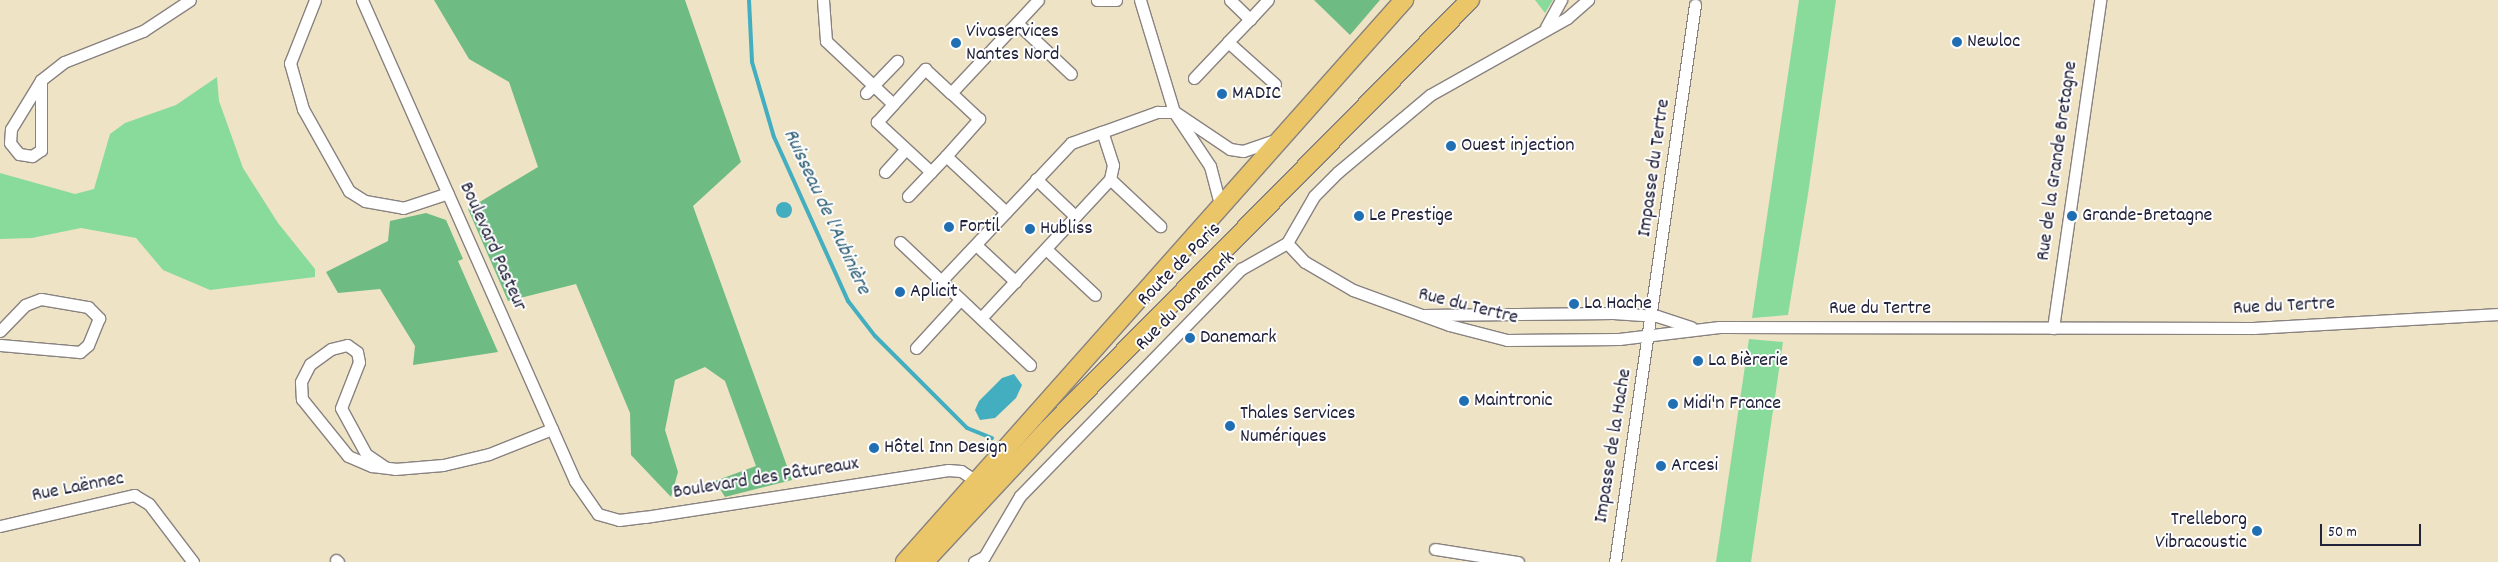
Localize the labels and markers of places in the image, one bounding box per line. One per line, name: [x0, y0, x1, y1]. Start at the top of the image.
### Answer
place label: Vivaservices Nantes Nord: [966, 20, 1059, 67]
place label: Newloc: [1967, 30, 2020, 54]
marker: Newloc: [1951, 36, 1963, 48]
marker: Vivaservices Nantes Nord: [950, 37, 962, 49]
place label: MADIC: [1232, 82, 1281, 106]
marker: MADIC: [1216, 88, 1228, 100]
place label: Ouest injection: [1461, 134, 1574, 158]
marker: Ouest injection: [1445, 140, 1457, 152]
place label: Le Prestige: [1369, 204, 1453, 228]
place label: Grande-Bretagne: [2082, 204, 2212, 228]
marker: Le Prestige: [1353, 210, 1365, 222]
marker: Grande-Bretagne: [2066, 210, 2078, 222]
place label: Fortil: [959, 215, 1000, 239]
place label: Hubliss: [1040, 217, 1093, 241]
marker: Fortil: [943, 221, 955, 233]
marker: Hubliss: [1024, 223, 1036, 235]
place label: Aplicit: [910, 280, 958, 304]
marker: Aplicit: [894, 286, 906, 298]
place label: La Hache: [1584, 292, 1652, 316]
marker: La Hache: [1568, 298, 1580, 310]
place label: Danemark: [1200, 326, 1276, 350]
marker: Danemark: [1184, 332, 1196, 344]
place label: La Bièrerie: [1708, 349, 1788, 373]
marker: La Bièrerie: [1692, 355, 1704, 367]
place label: Maintronic: [1474, 389, 1553, 413]
place label: Midi'n France: [1683, 392, 1781, 416]
marker: Maintronic: [1458, 395, 1470, 407]
marker: Midi'n France: [1667, 398, 1679, 410]
place label: Thales Services Numériques: [1240, 402, 1355, 449]
marker: Thales Services Numériques: [1224, 420, 1236, 432]
place label: Hôtel Inn Design: [884, 436, 1007, 460]
marker: Hôtel Inn Design: [868, 442, 880, 454]
place label: Arcesi: [1671, 454, 1718, 478]
marker: Arcesi: [1655, 460, 1667, 472]
place label: Trelleborg Vibracoustic: [2155, 508, 2247, 555]
marker: Trelleborg Vibracoustic: [2251, 525, 2263, 537]

